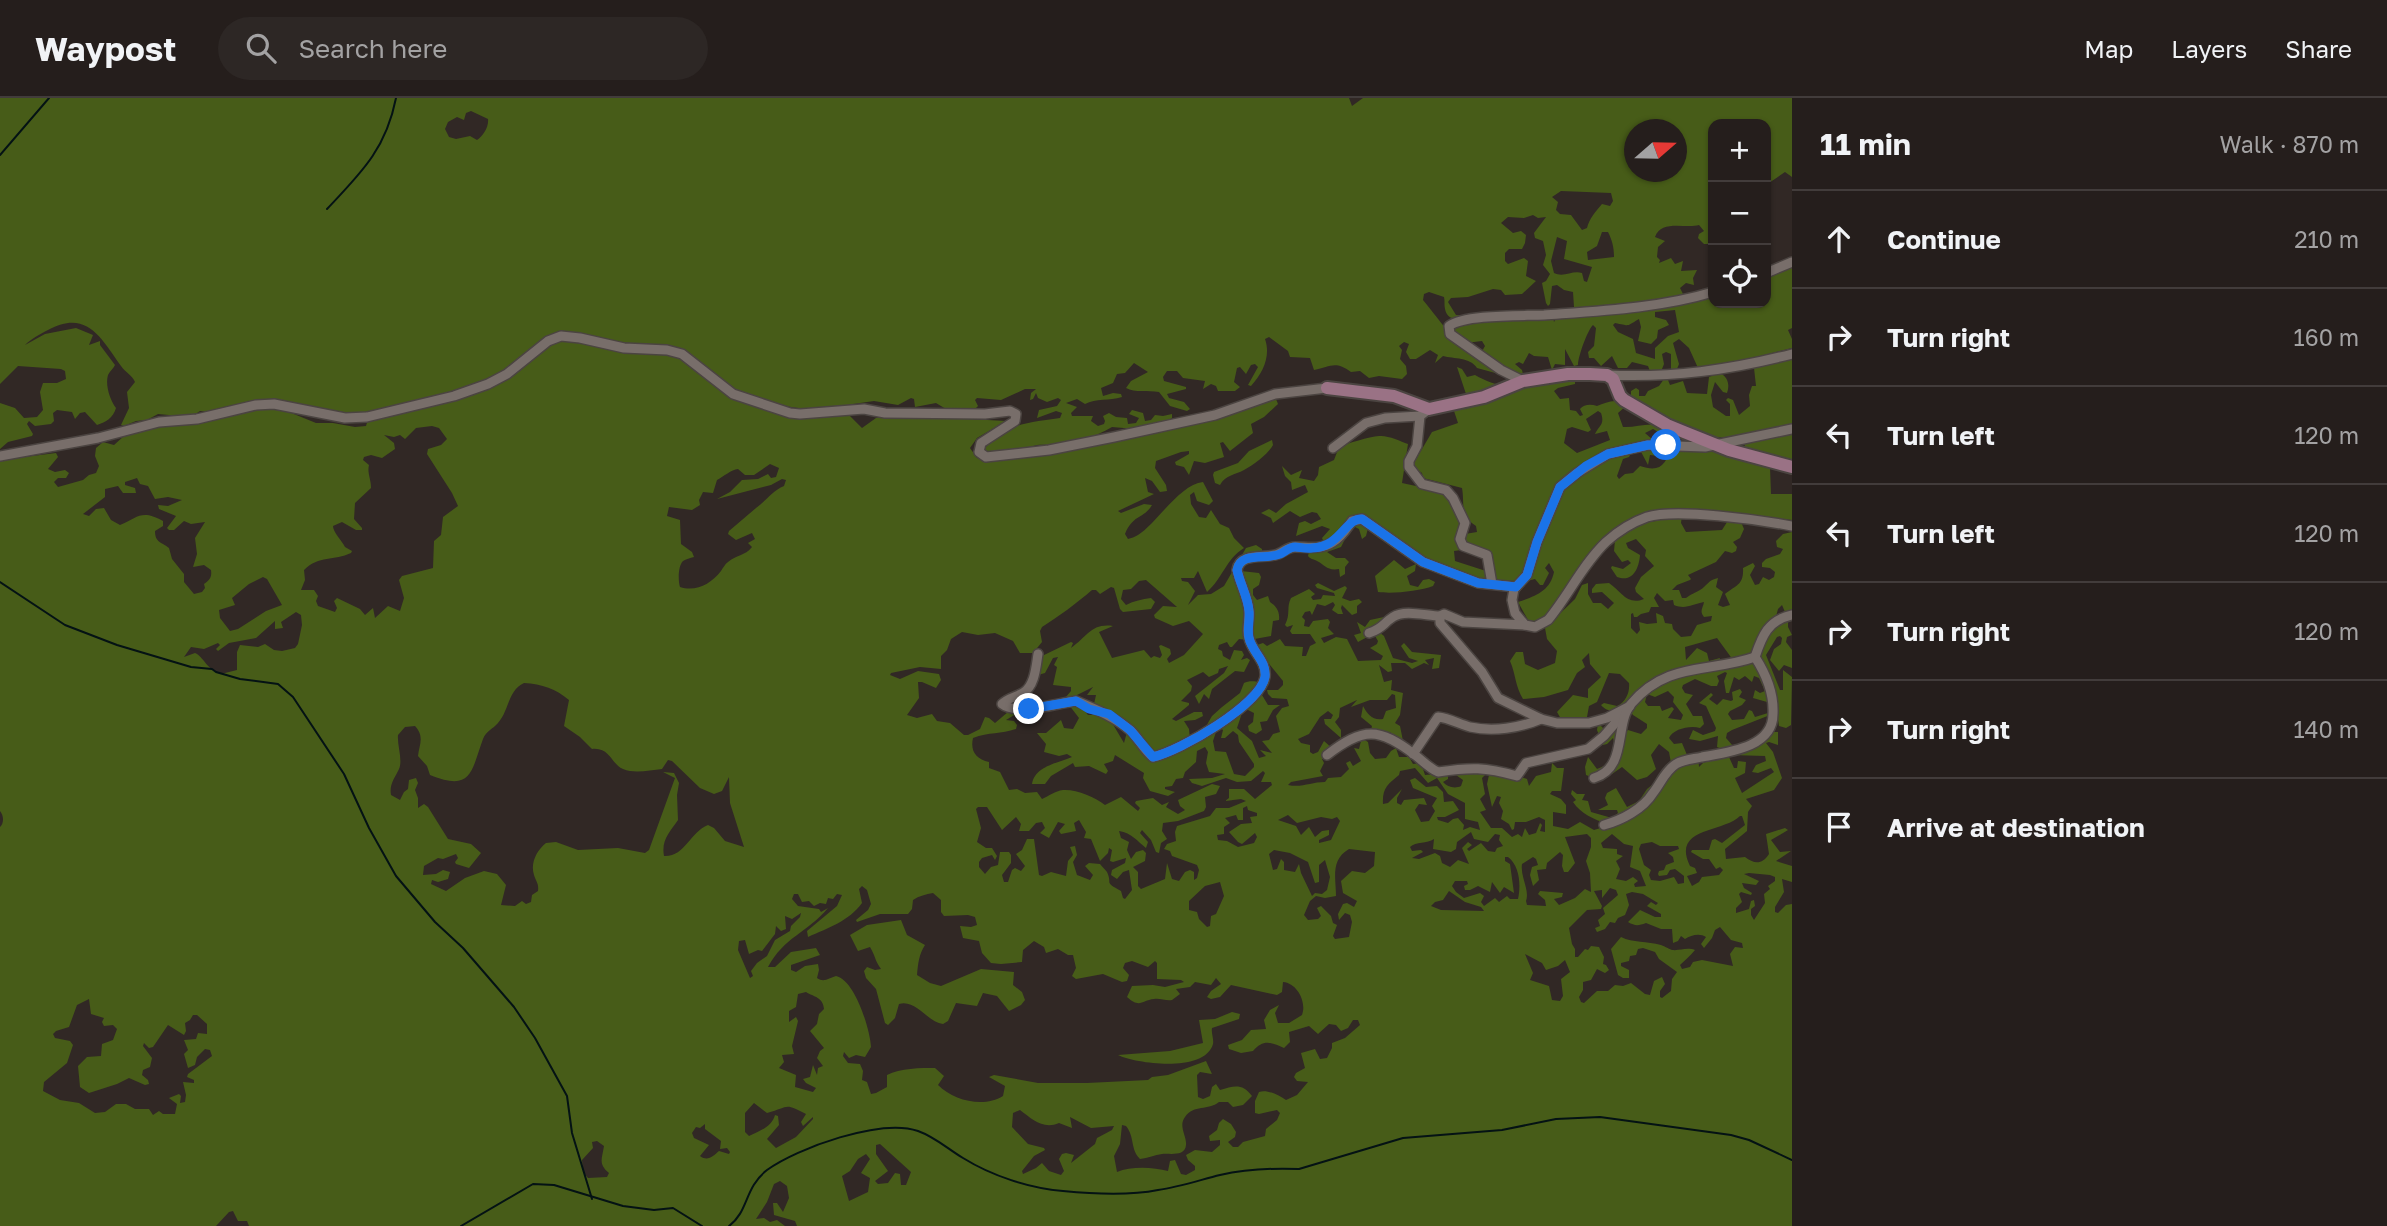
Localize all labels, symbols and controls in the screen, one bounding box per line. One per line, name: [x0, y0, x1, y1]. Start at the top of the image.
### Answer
search box: [218, 17, 708, 80]
text: Waypost: [35, 29, 176, 68]
icon: search: [242, 29, 280, 67]
text: Search here: [298, 33, 447, 64]
text: Map: [2084, 34, 2133, 63]
text: Layers: [2171, 34, 2247, 63]
text: Share: [2285, 34, 2352, 63]
north arrow: [1624, 119, 1687, 182]
map controls: [1708, 119, 1771, 308]
button: +: [1708, 119, 1771, 182]
text: 11 min: [1820, 126, 1911, 162]
text: Walk · 870 m: [2220, 130, 2359, 158]
button: −: [1708, 182, 1771, 245]
icon: ahead: [1820, 220, 1858, 258]
text: Continue: [1887, 224, 2001, 255]
text: 210 m: [2294, 225, 2359, 253]
button: locate: [1708, 245, 1771, 308]
icon: right: [1820, 318, 1858, 356]
text: Turn right: [1887, 322, 2010, 353]
text: 160 m: [2294, 323, 2359, 351]
icon: left: [1820, 416, 1858, 454]
text: Turn left: [1887, 420, 1995, 451]
text: 120 m: [2294, 421, 2359, 449]
route start: [1650, 429, 1681, 460]
icon: left: [1820, 514, 1858, 552]
text: Turn left: [1887, 518, 1995, 549]
text: 120 m: [2294, 519, 2359, 547]
icon: right: [1820, 612, 1858, 650]
text: Turn right: [1887, 616, 2010, 647]
text: 120 m: [2294, 617, 2359, 645]
route end: [1013, 693, 1044, 724]
icon: right: [1820, 710, 1858, 748]
text: Turn right: [1887, 714, 2010, 745]
text: 140 m: [2293, 715, 2359, 743]
icon: arrive: [1820, 808, 1858, 846]
text: Arrive at destination: [1887, 812, 2145, 843]

